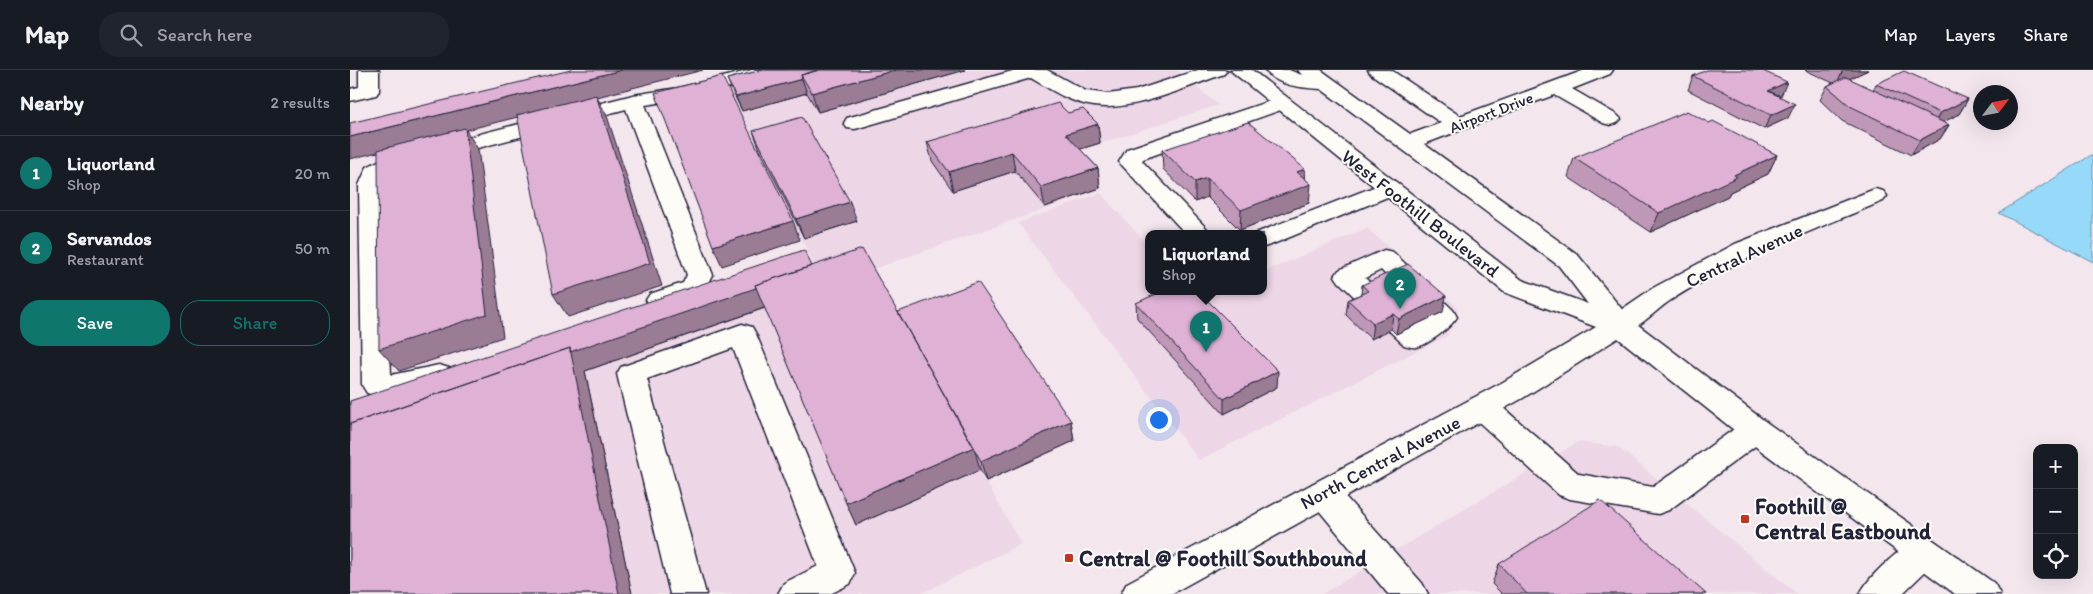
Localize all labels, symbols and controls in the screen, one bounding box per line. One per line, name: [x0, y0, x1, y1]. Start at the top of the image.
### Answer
search box: [99, 12, 449, 57]
text: Map: [25, 20, 69, 49]
icon: search: [117, 21, 145, 49]
text: Search here: [157, 23, 252, 46]
text: Map: [1884, 24, 1917, 46]
text: Layers: [1945, 24, 1995, 46]
text: Share: [2023, 24, 2068, 46]
north arrow: [1973, 85, 2018, 130]
street label: Airport Drive: [1447, 88, 1536, 137]
text: Nearby: [20, 90, 84, 115]
text: 2 results: [270, 93, 330, 112]
street label: West Foothill Boulevard: [1337, 145, 1505, 282]
text: Liquorland: [67, 152, 155, 175]
text: 1: [32, 164, 40, 183]
text: 20 m: [295, 164, 330, 183]
text: Shop: [67, 175, 101, 194]
street label: Central Avenue: [1682, 218, 1806, 293]
text: Servandos: [67, 227, 152, 250]
popup: [1145, 230, 1267, 295]
text: 2: [32, 239, 40, 258]
text: 50 m: [295, 239, 330, 258]
text: Liquorland: [1162, 242, 1250, 265]
text: Restaurant: [67, 250, 144, 269]
text: Shop: [1162, 265, 1196, 284]
pin: 2: [1384, 268, 1416, 309]
button: Save: [20, 300, 170, 346]
button: Share: [180, 300, 330, 346]
pin: 1: [1190, 311, 1222, 352]
your location: [1146, 407, 1172, 433]
street label: North Central Avenue: [1296, 410, 1464, 514]
map controls: [2033, 444, 2078, 579]
button: +: [2033, 444, 2078, 489]
button: −: [2033, 489, 2078, 534]
place label: Foothill @ Central Eastbound: [1755, 493, 1932, 545]
marker: Foothill @ Central Eastbound: [1739, 513, 1751, 525]
button: locate: [2033, 534, 2078, 579]
place label: Central @ Foothill Southbound: [1079, 545, 1368, 572]
marker: Central @ Foothill Southbound: [1063, 552, 1075, 564]

